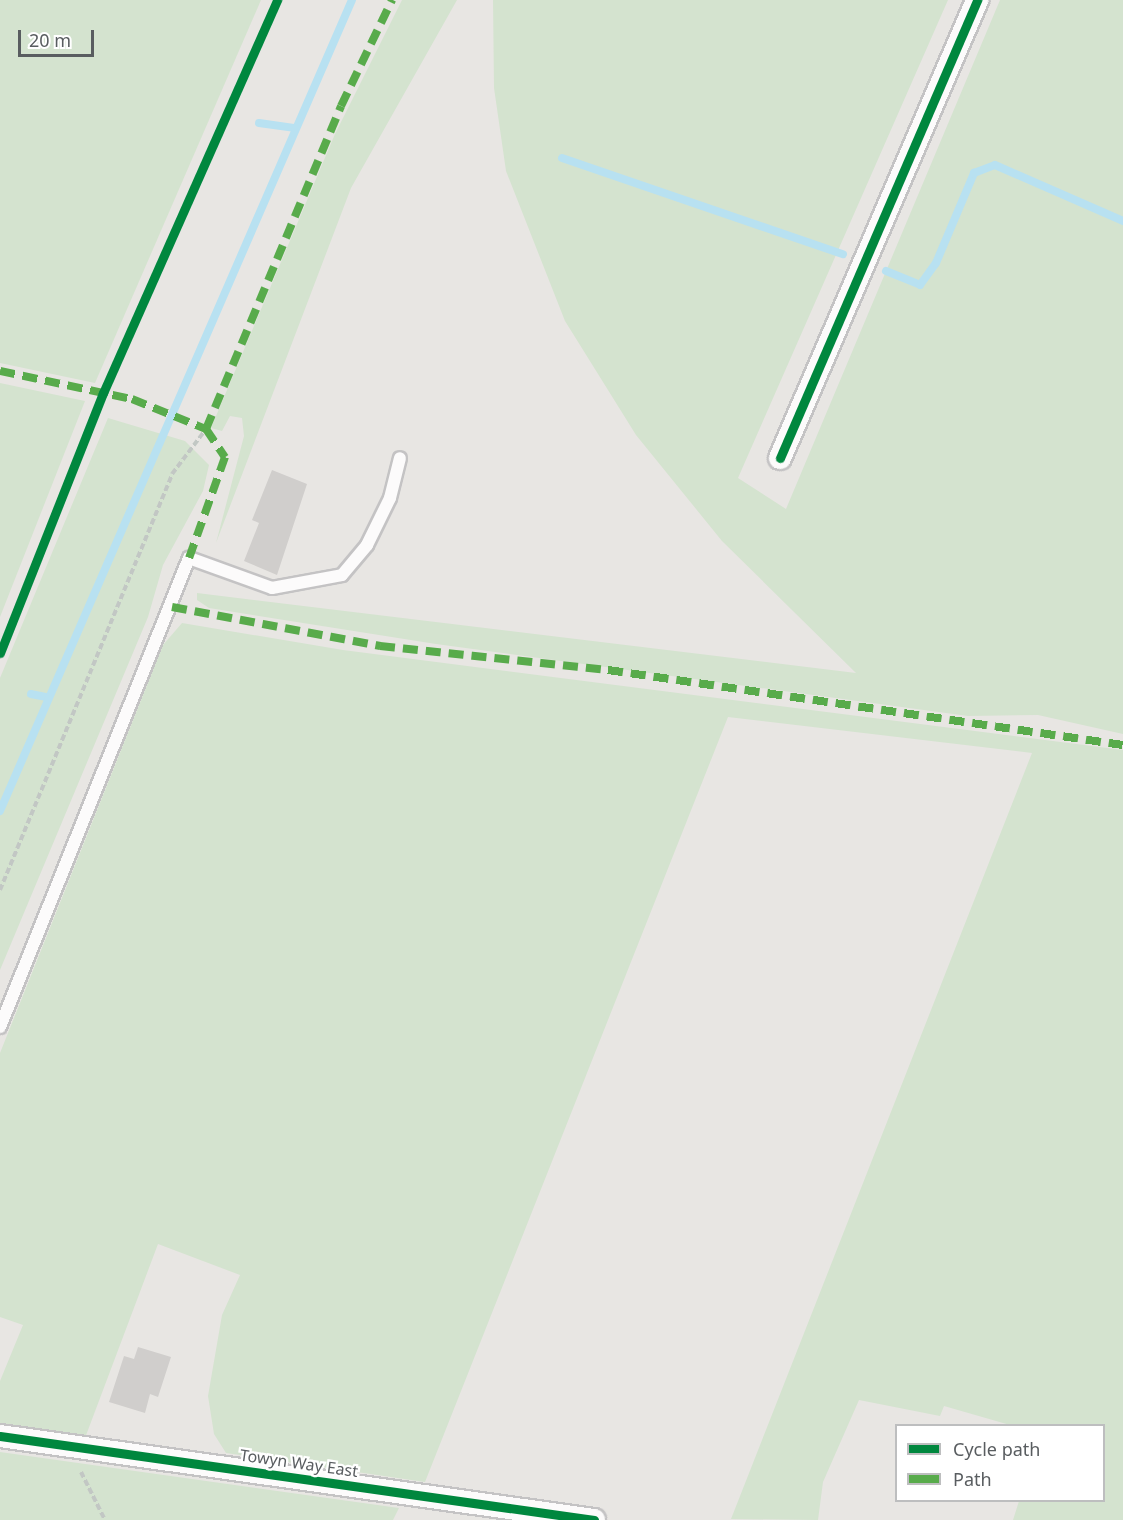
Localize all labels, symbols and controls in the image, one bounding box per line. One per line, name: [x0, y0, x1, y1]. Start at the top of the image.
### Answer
scale bar: [21, 18, 98, 56]
text: 20 m: [29, 28, 71, 52]
legend: [895, 1424, 1105, 1502]
text: Cycle path: [953, 1437, 1040, 1461]
street label: Towyn Way East: [239, 1445, 359, 1481]
text: Path: [953, 1467, 992, 1491]

